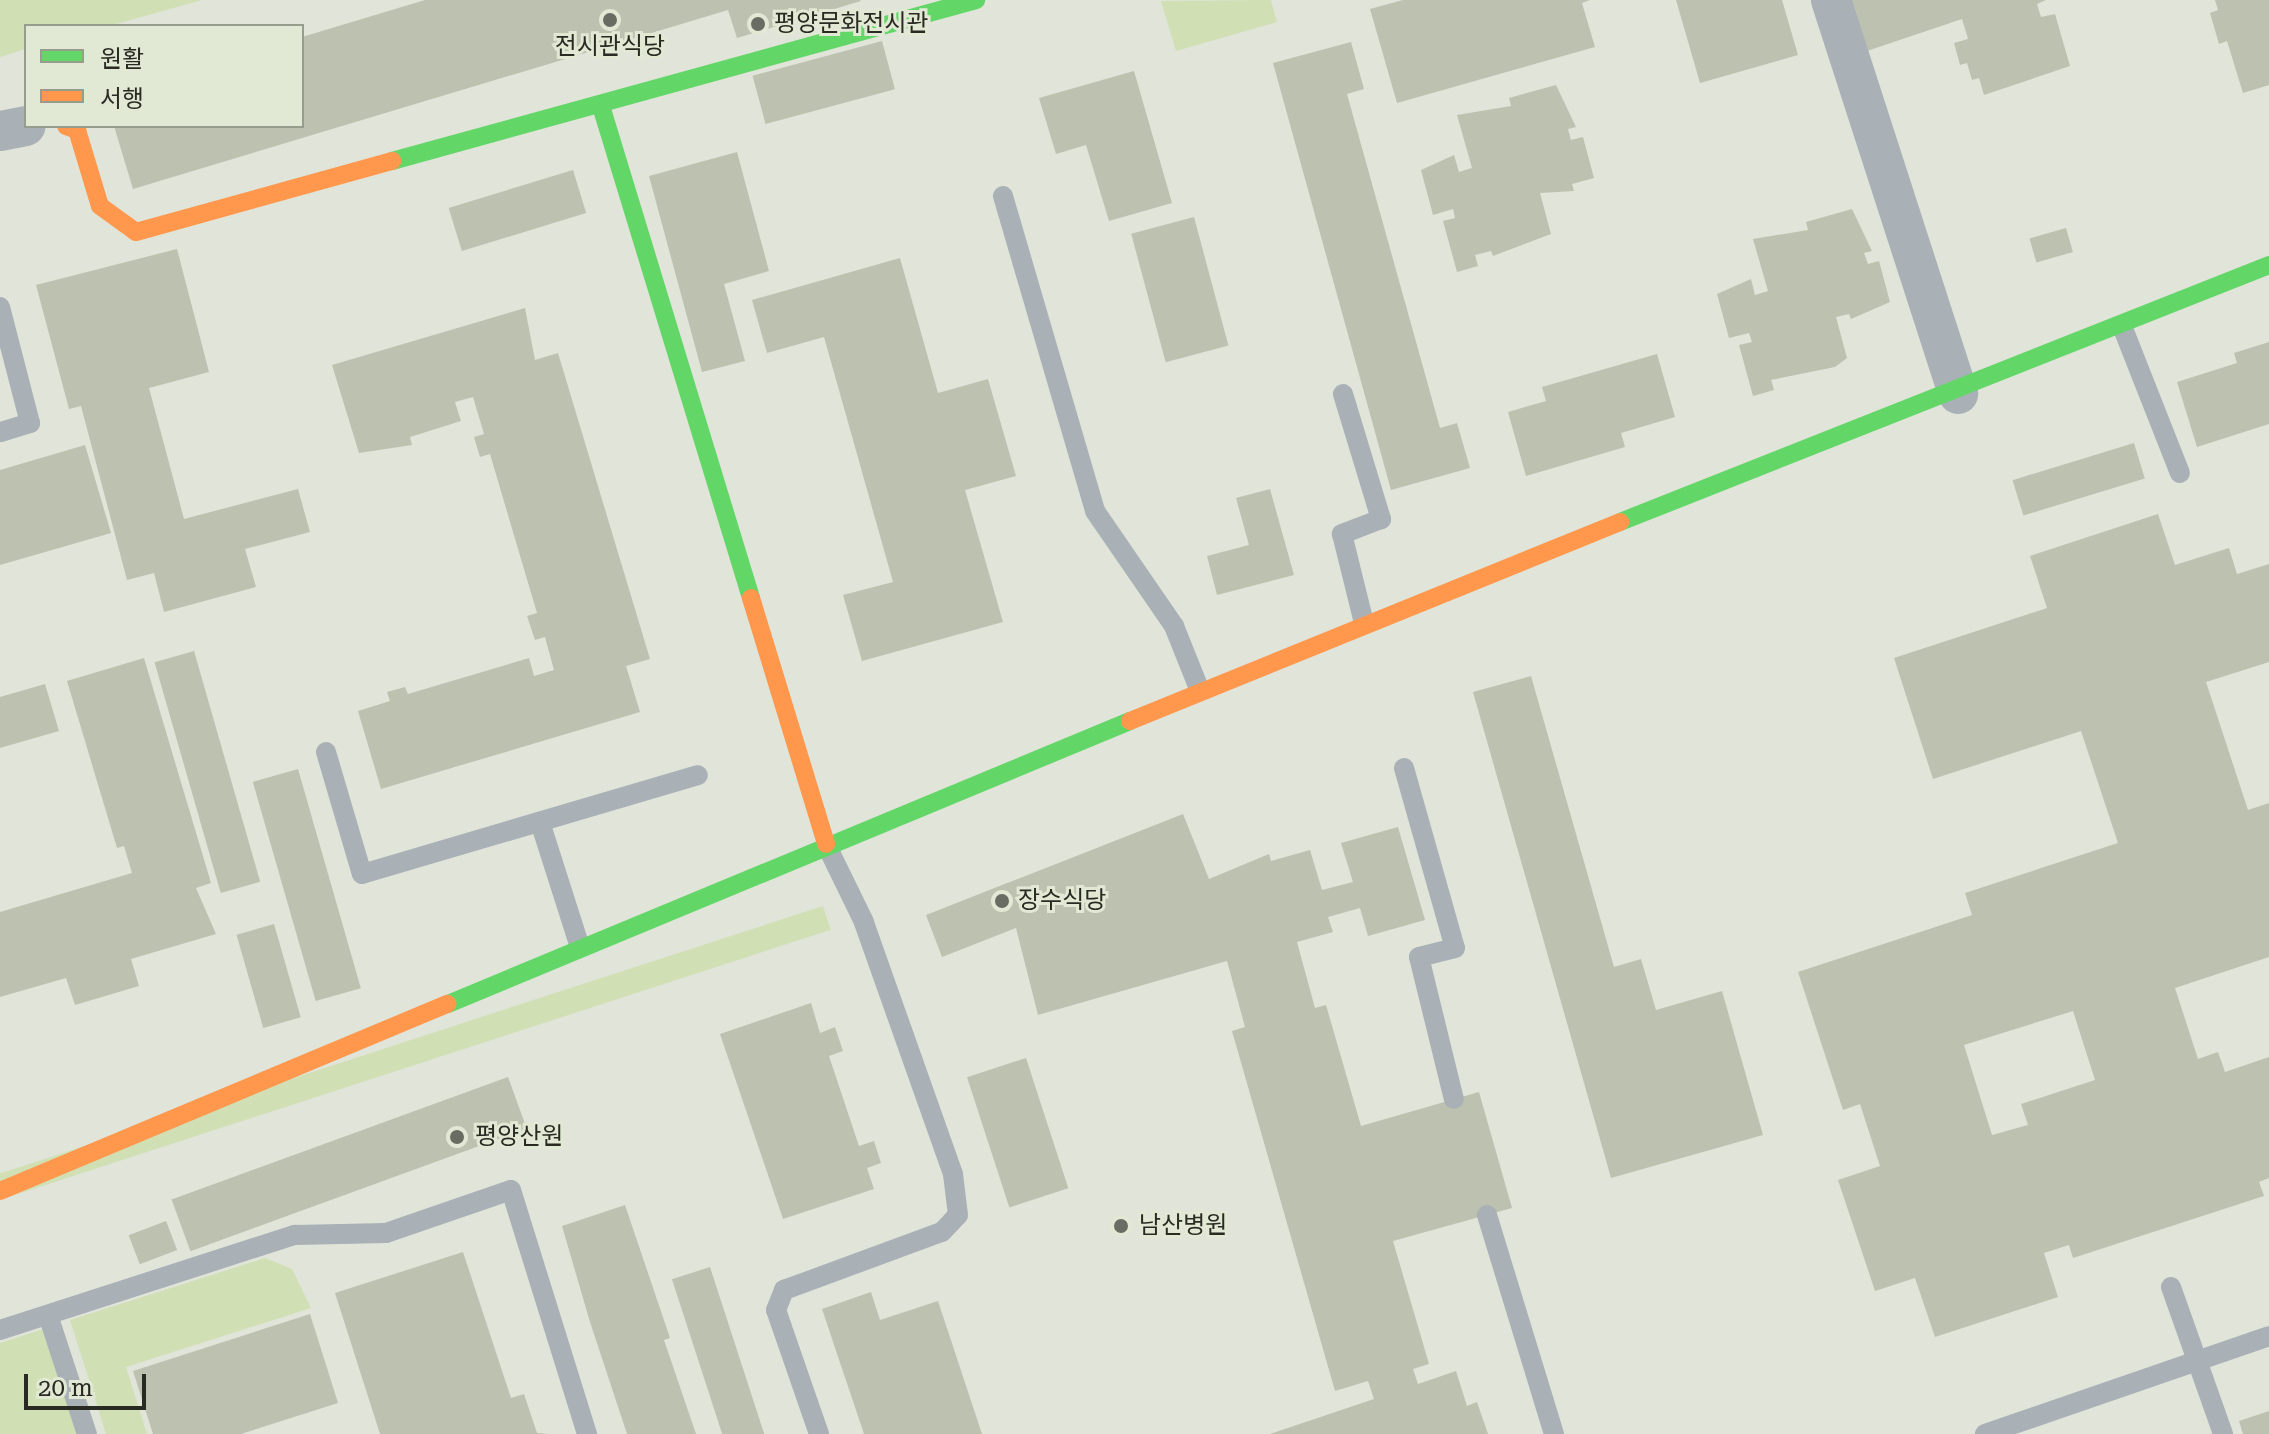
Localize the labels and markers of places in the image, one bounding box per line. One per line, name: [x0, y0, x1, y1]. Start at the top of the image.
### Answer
place label: 평양문화전시관: [774, 10, 929, 38]
marker: 전시관식당: [601, 11, 619, 29]
marker: 평양문화전시관: [749, 15, 767, 33]
place label: 전시관식당: [555, 33, 665, 61]
place label: 장수식당: [1018, 887, 1106, 915]
marker: 장수식당: [993, 892, 1011, 910]
place label: 평양산원: [475, 1123, 563, 1151]
marker: 평양산원: [446, 1126, 468, 1148]
place label: 남산병원: [1139, 1212, 1227, 1240]
marker: 남산병원: [1110, 1215, 1132, 1237]

